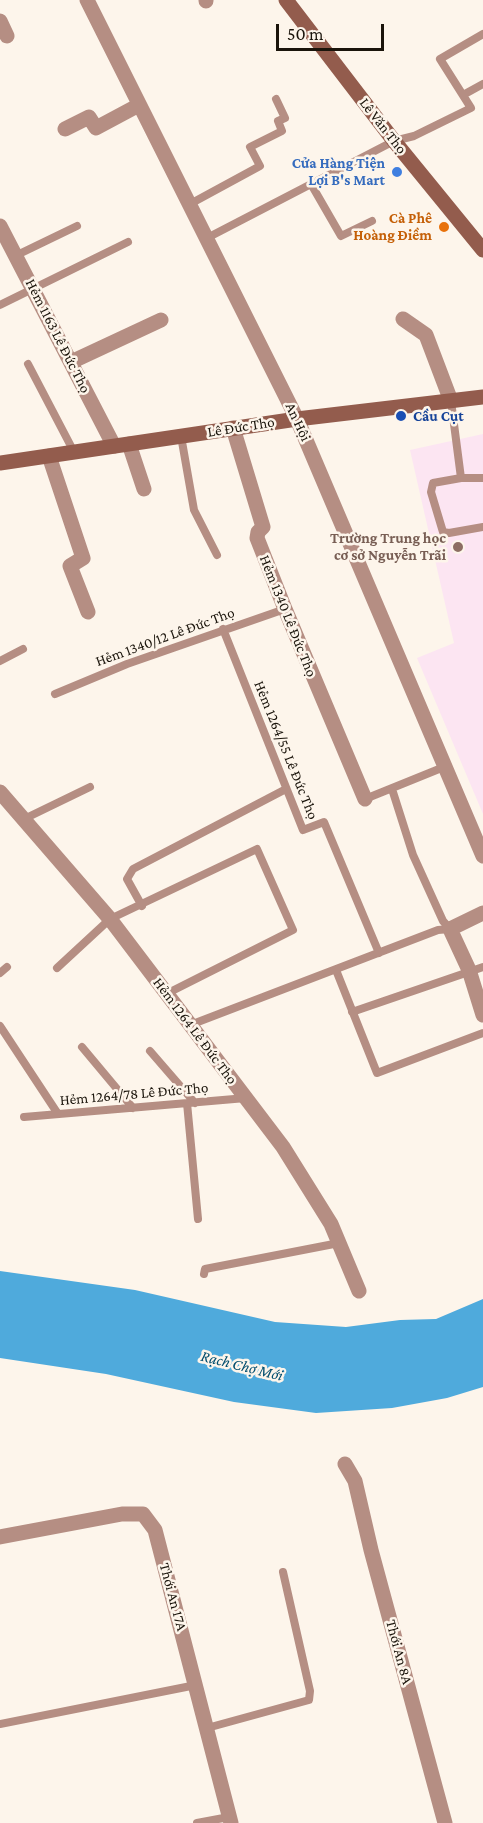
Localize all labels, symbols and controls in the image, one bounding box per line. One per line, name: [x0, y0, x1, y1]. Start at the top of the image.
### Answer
scale bar: [279, 12, 387, 50]
text: 50 m: [287, 24, 324, 44]
street label: Lê Văn Thọ: [356, 94, 410, 158]
place label: Cửa Hàng Tiện Lợi B's Mart: [292, 154, 385, 189]
marker: Cửa Hàng Tiện Lợi B's Mart: [390, 165, 404, 179]
place label: Cà Phê Hoàng Điềm: [353, 209, 432, 244]
marker: Cà Phê Hoàng Điềm: [437, 220, 451, 234]
street label: Hẻm 1163 Lê Đức Thọ: [21, 276, 95, 396]
street label: An Hội: [281, 400, 315, 444]
place label: Cầu Cụt: [413, 407, 464, 425]
marker: Cầu Cụt: [394, 409, 408, 423]
street label: Lê Đức Thọ: [206, 413, 276, 441]
place label: Trường Trung học cơ sở Nguyễn Trãi: [330, 529, 446, 564]
marker: Trường Trung học cơ sở Nguyễn Trãi: [451, 540, 465, 554]
street label: Hẻm 1340 Lê Đức Thọ: [255, 552, 321, 680]
street label: Hẻm 1340/12 Lê Đức Thọ: [93, 604, 237, 670]
street label: Hẻm 1264/55 Lê Đức Thọ: [250, 678, 322, 822]
street label: Hẻm 1264 Lê Đức Thọ: [149, 974, 241, 1088]
street label: Hẻm 1264/78 Lê Đức Thọ: [59, 1079, 209, 1109]
water label: Rạch Chợ Mới: [199, 1347, 285, 1385]
street label: Thới An 17A: [155, 1561, 191, 1633]
street label: Thới An 8A: [382, 1618, 416, 1686]

